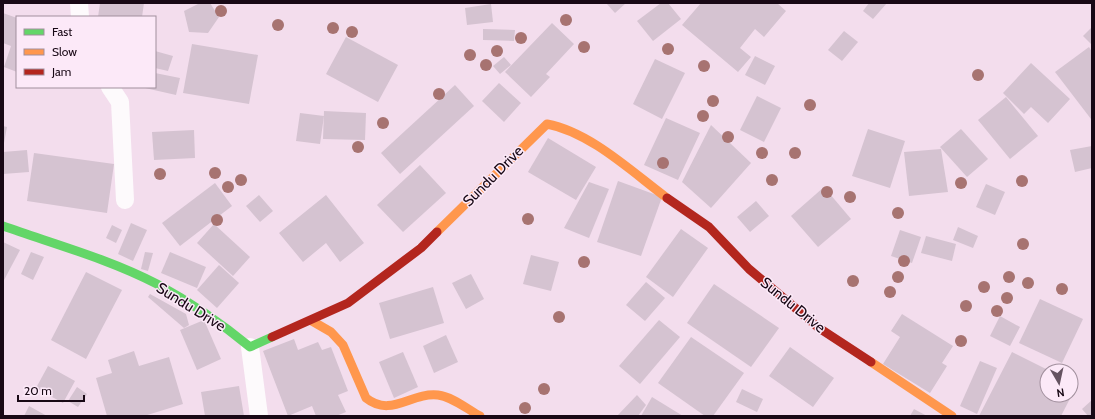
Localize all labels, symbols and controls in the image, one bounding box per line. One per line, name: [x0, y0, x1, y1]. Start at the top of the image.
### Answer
legend: [16, 16, 156, 88]
text: Fast: [52, 24, 72, 39]
text: Slow: [52, 44, 77, 59]
text: Jam: [51, 64, 71, 79]
street label: Sundu Drive: [459, 142, 527, 210]
street label: Sundu Drive: [757, 273, 829, 337]
street label: Sundu Drive: [153, 279, 229, 335]
north arrow: [1039, 363, 1079, 403]
scale bar: [18, 377, 84, 403]
text: 20 m: [24, 383, 52, 398]
text: N: [1056, 385, 1066, 400]

